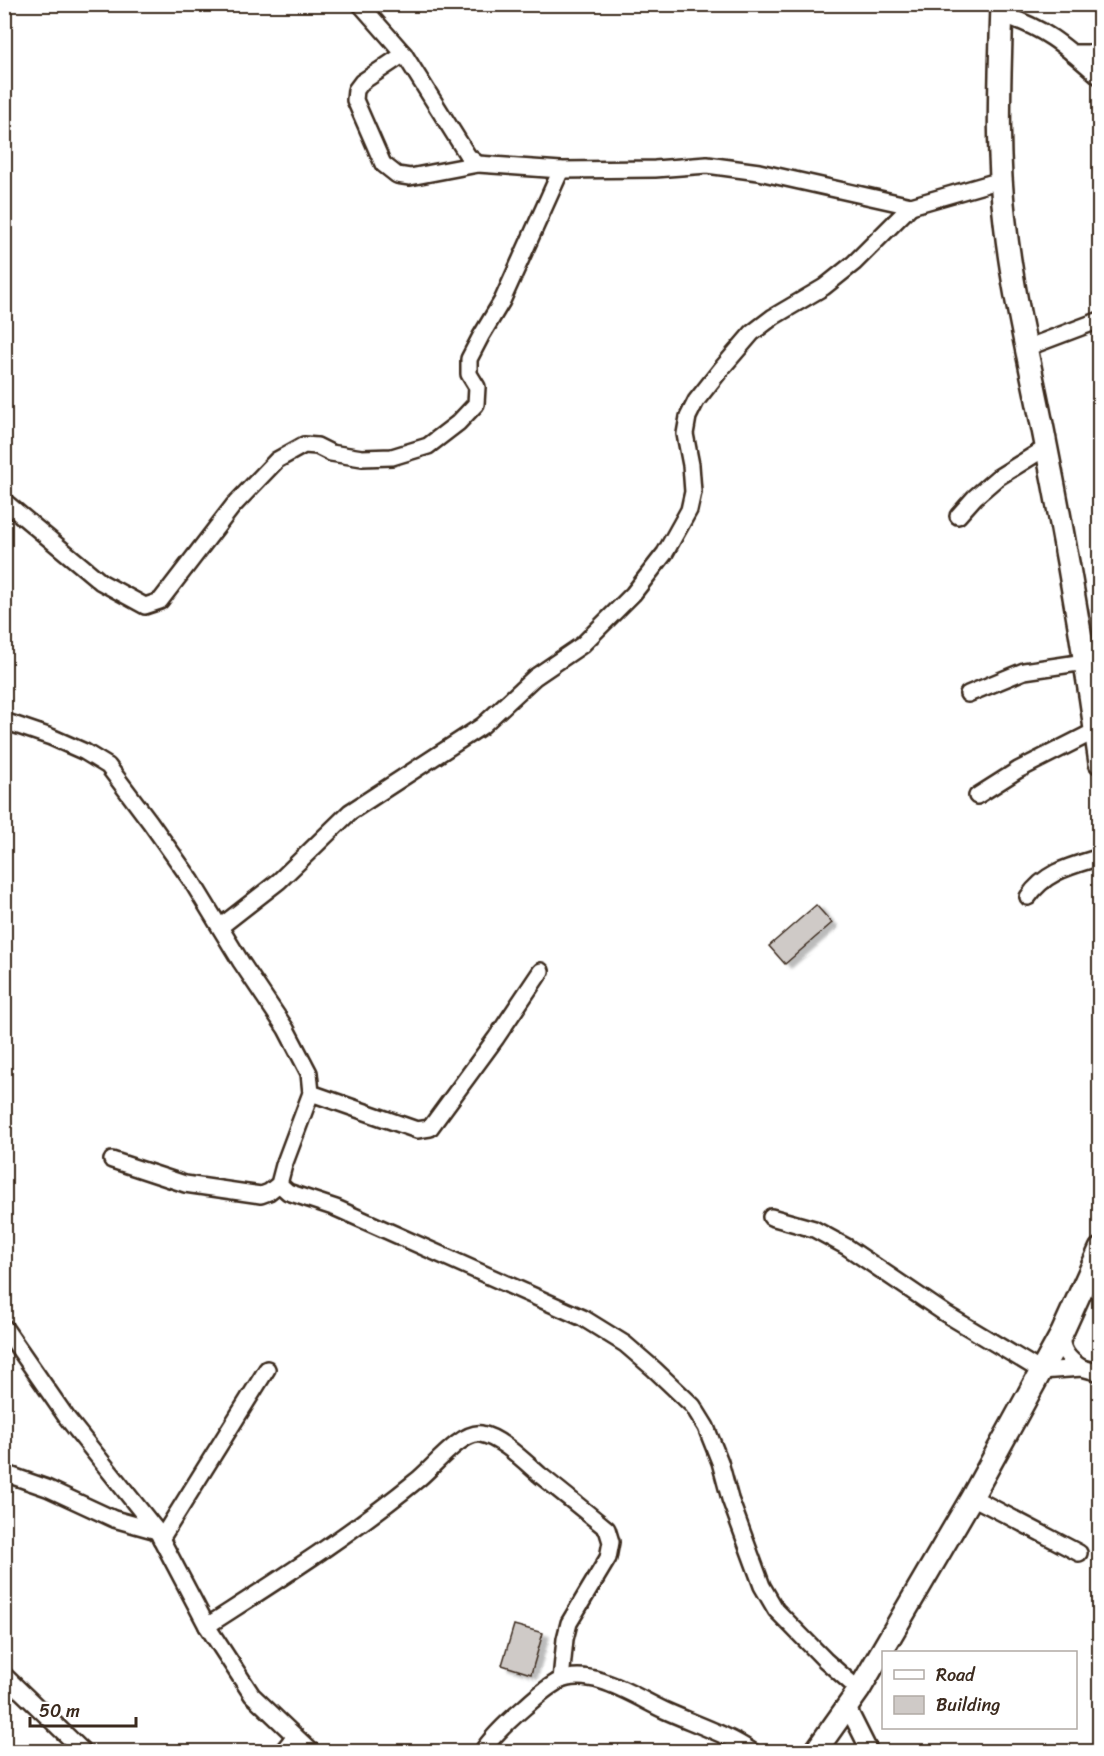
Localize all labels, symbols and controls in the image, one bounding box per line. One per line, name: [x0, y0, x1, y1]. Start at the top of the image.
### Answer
legend: [882, 1651, 1077, 1729]
text: Road: [936, 1659, 976, 1691]
text: Building: [936, 1689, 1000, 1721]
scale bar: [30, 1690, 136, 1728]
text: 50 m: [39, 1695, 80, 1727]

